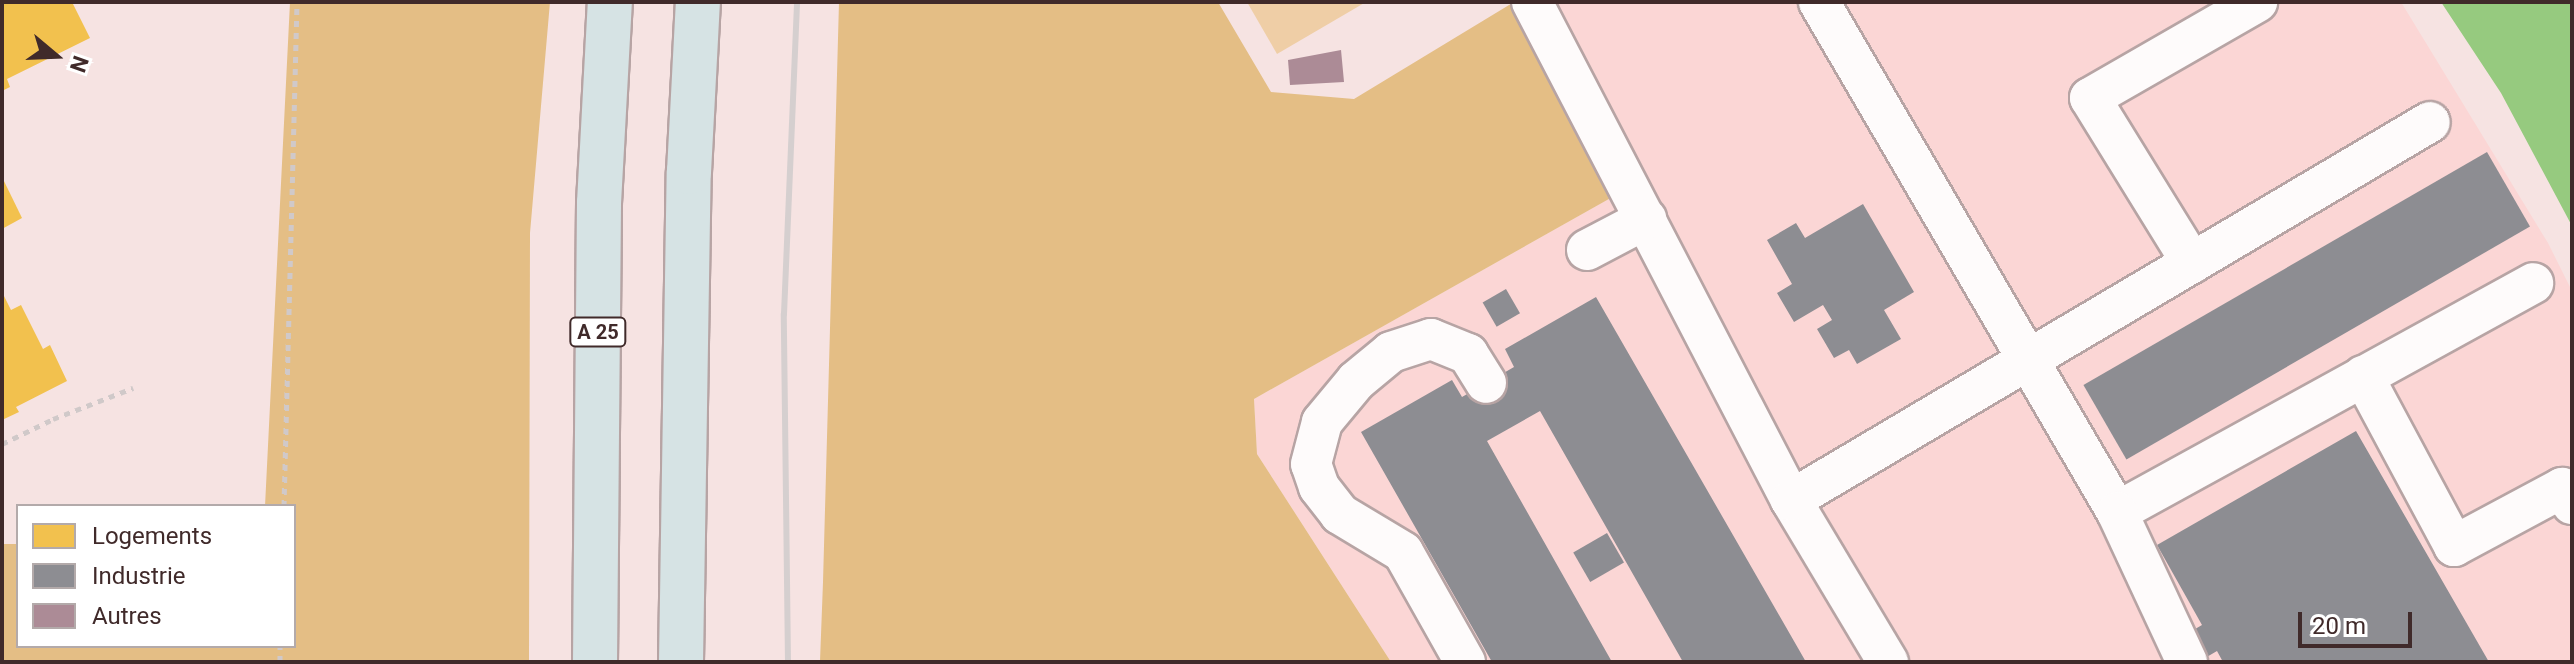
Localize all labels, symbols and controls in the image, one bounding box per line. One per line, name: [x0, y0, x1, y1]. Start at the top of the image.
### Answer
north arrow: [16, 16, 96, 96]
text: N: [65, 53, 94, 75]
road number: A 25: [568, 316, 628, 348]
legend: [16, 504, 296, 648]
text: Logements: [92, 522, 212, 550]
text: Industrie: [92, 562, 185, 590]
scale bar: [2302, 596, 2416, 646]
text: Autres: [92, 602, 162, 630]
text: 20 m: [2312, 612, 2366, 640]

